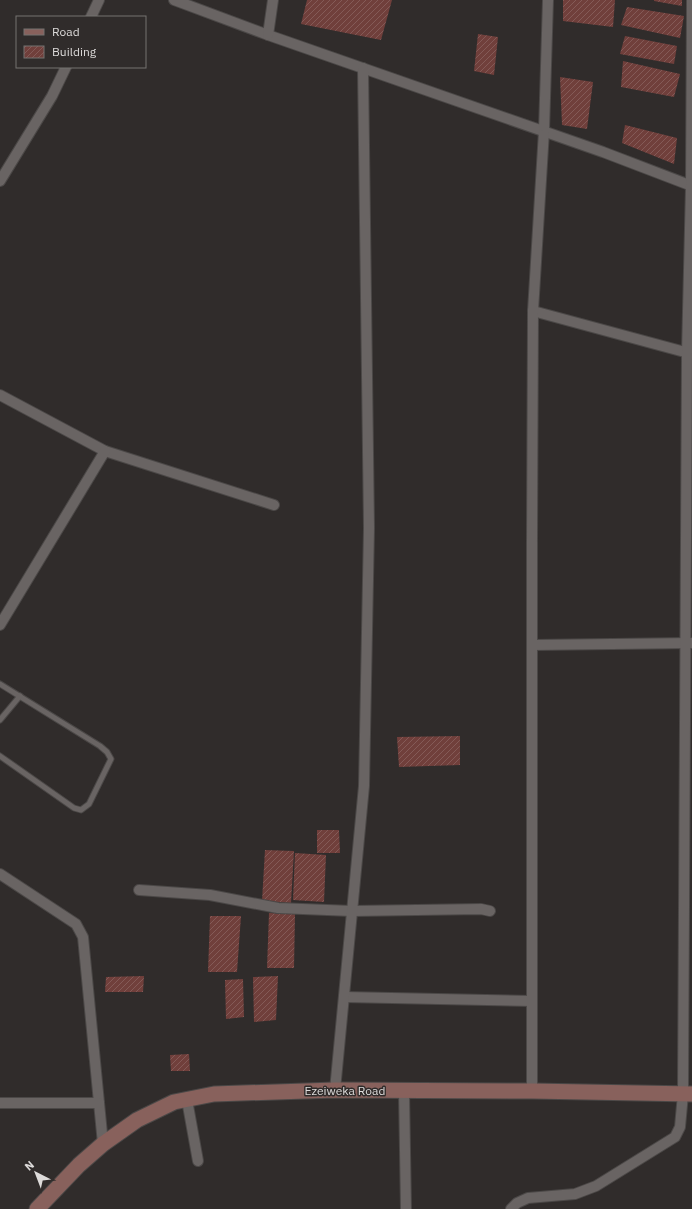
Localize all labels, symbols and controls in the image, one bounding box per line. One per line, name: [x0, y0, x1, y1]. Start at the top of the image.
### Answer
legend: [16, 16, 146, 68]
text: Road: [52, 24, 80, 39]
text: Building: [52, 44, 97, 59]
street label: Ezeiweka Road: [305, 1083, 385, 1098]
north arrow: [16, 1153, 56, 1193]
text: N: [22, 1158, 37, 1173]

